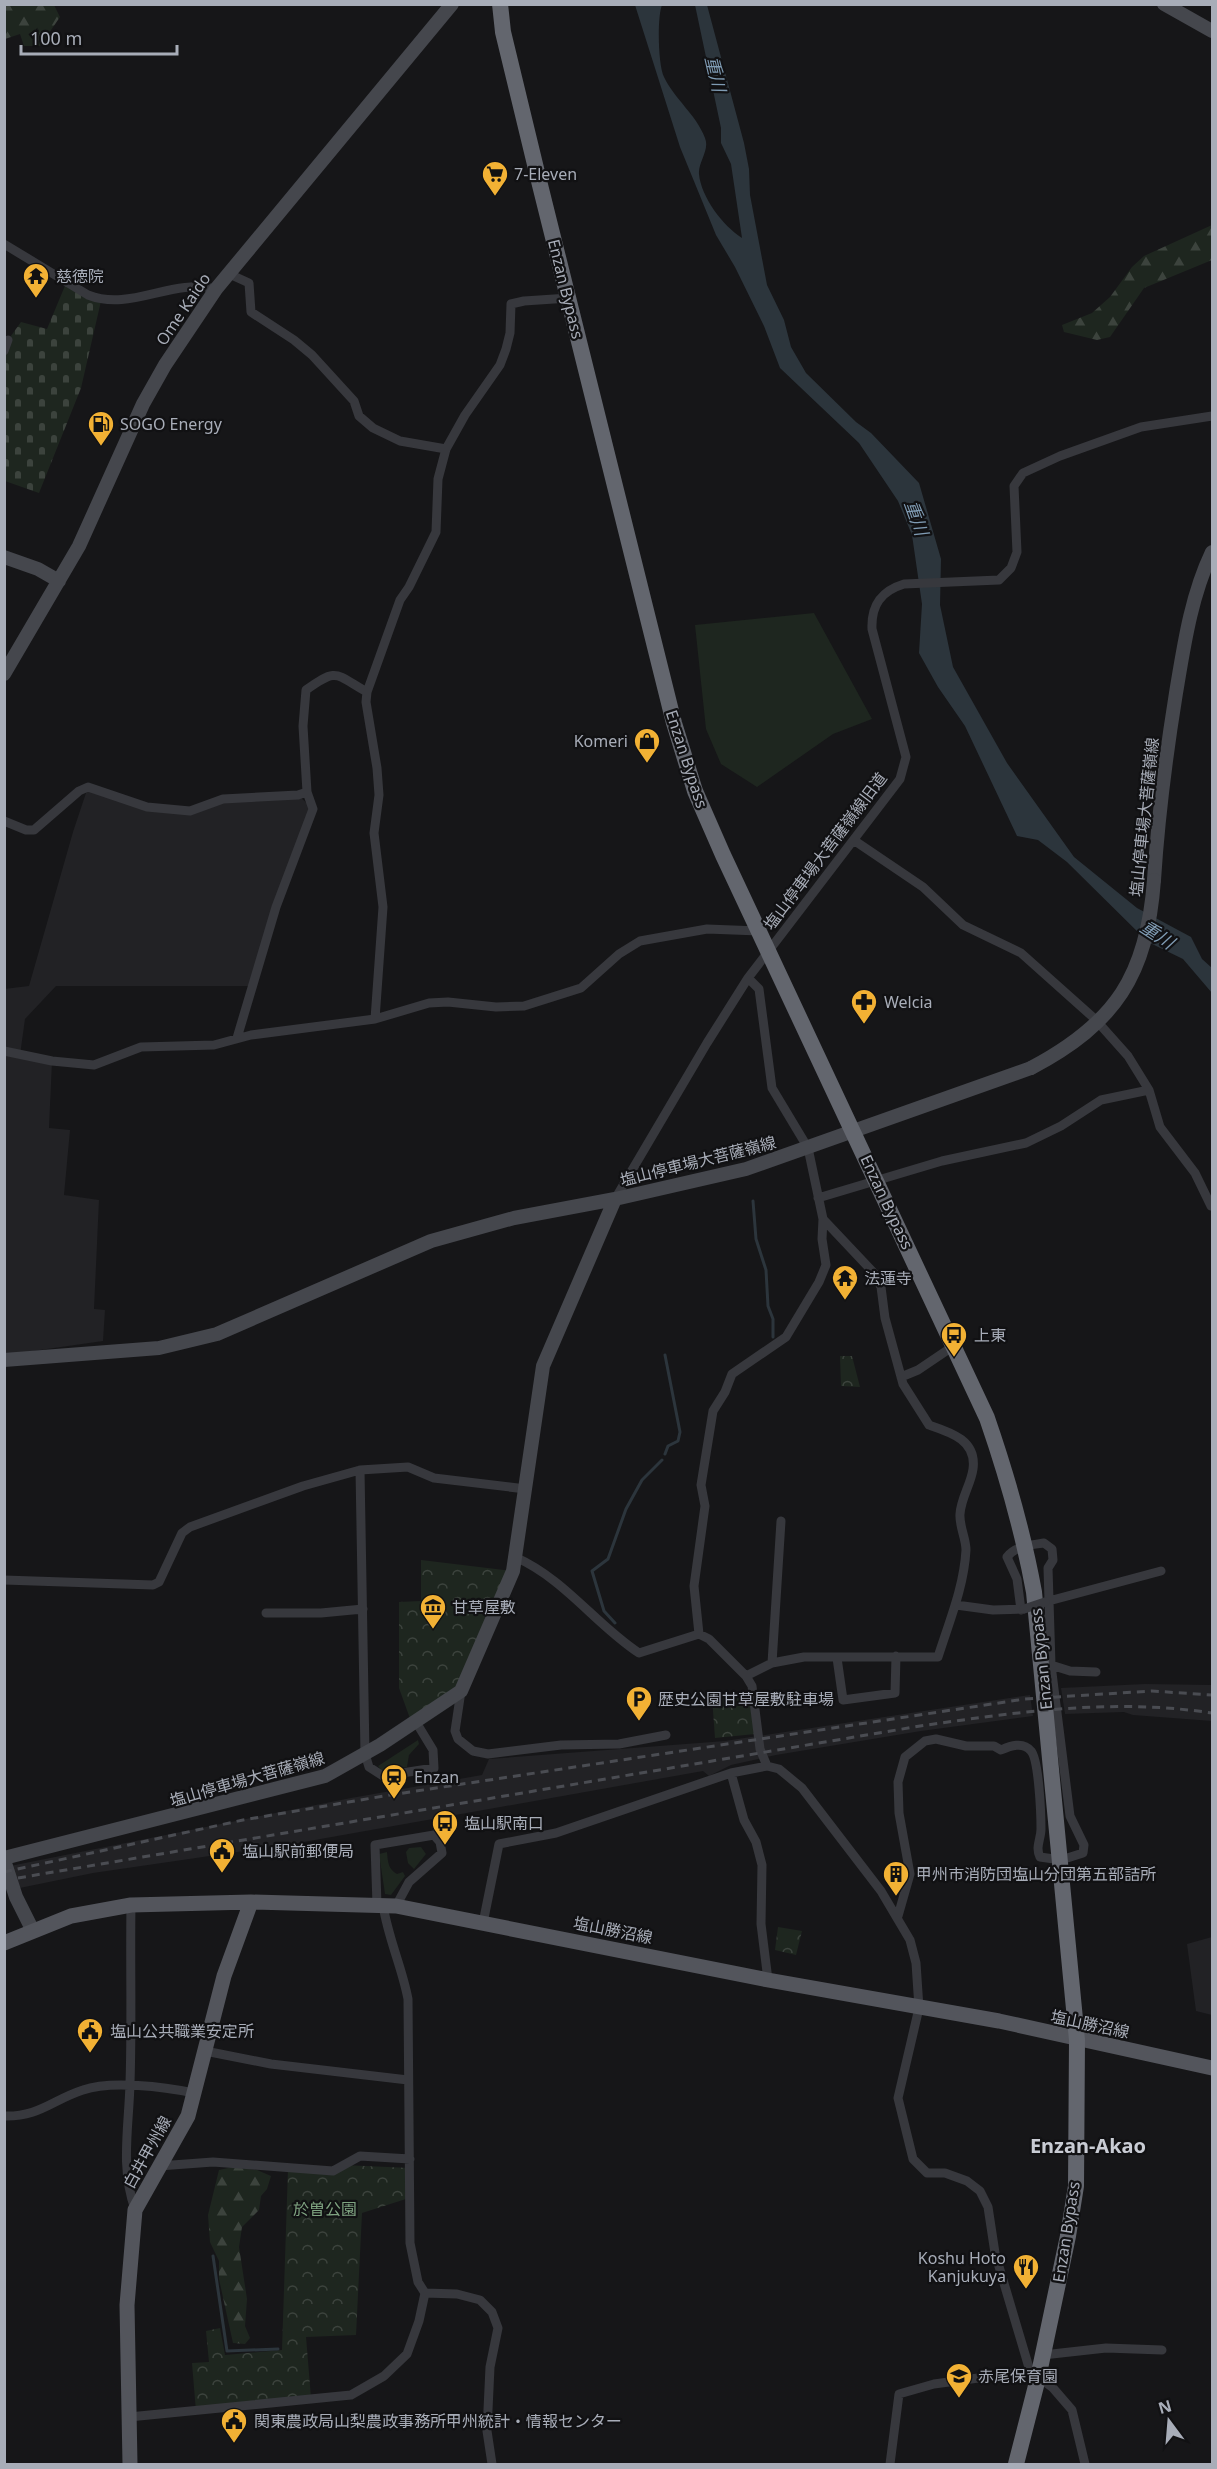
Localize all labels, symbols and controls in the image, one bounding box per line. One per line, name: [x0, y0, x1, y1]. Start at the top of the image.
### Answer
scale bar: [21, 18, 177, 56]
text: 100 m: [30, 26, 82, 50]
water label: 重川: [700, 54, 732, 96]
supermarket icon: 7-Eleven: [480, 159, 510, 197]
place label: 7-Eleven: [514, 163, 577, 185]
street label: Enzan Bypass: [543, 237, 589, 341]
temple icon: 慈徳院: [21, 261, 51, 299]
place label: 慈徳院: [56, 265, 104, 287]
street label: Ome Kaido: [151, 268, 215, 350]
fuel station icon: SOGO Energy: [86, 409, 116, 447]
place label: SOGO Energy: [120, 413, 223, 435]
water label: 重川: [900, 497, 935, 541]
street label: Enzan Bypass: [661, 707, 713, 811]
shop icon: Komeri: [632, 726, 662, 764]
place label: Komeri: [574, 730, 628, 752]
street label: 塩山停車場大菩薩嶺線: [1125, 736, 1163, 898]
street label: 塩山停車場大菩薩嶺線旧道: [758, 768, 892, 934]
water label: 重川: [1136, 914, 1181, 955]
pharmacy icon: Welcia: [849, 987, 879, 1025]
place label: Welcia: [884, 991, 933, 1013]
street label: 塩山停車場大菩薩嶺線: [618, 1131, 778, 1191]
street label: Enzan Bypass: [855, 1151, 919, 1253]
temple icon: 法蓮寺: [830, 1263, 860, 1301]
place label: 法蓮寺: [864, 1267, 912, 1289]
bus stop icon: 上東: [939, 1320, 969, 1358]
place label: 上東: [974, 1324, 1006, 1346]
museum icon: 甘草屋敷: [418, 1592, 448, 1630]
place label: 甘草屋敷: [452, 1596, 516, 1618]
street label: Enzan Bypass: [1025, 1607, 1057, 1711]
parking icon: 歴史公園甘草屋敷駐車場: [624, 1684, 654, 1722]
place label: 歴史公園甘草屋敷駐車場: [658, 1688, 834, 1710]
street label: 塩山停車場大菩薩嶺線: [167, 1746, 327, 1812]
station icon: Enzan: [379, 1762, 409, 1800]
place label: Enzan: [414, 1766, 459, 1788]
bus stop icon: 塩山駅南口: [430, 1808, 460, 1846]
place label: 塩山駅南口: [464, 1812, 544, 1834]
public building icon: 塩山駅前郵便局: [207, 1836, 237, 1874]
place label: 塩山駅前郵便局: [242, 1840, 354, 1862]
building icon: 甲州市消防団塩山分団第五部詰所: [881, 1859, 911, 1897]
place label: 甲州市消防団塩山分団第五部詰所: [916, 1863, 1156, 1885]
street label: 塩山勝沼線: [572, 1912, 654, 1948]
street label: 塩山勝沼線: [1049, 2005, 1131, 2043]
public building icon: 塩山公共職業安定所: [75, 2016, 105, 2054]
place label: 塩山公共職業安定所: [110, 2020, 254, 2042]
street label: 白井甲州線: [118, 2112, 176, 2192]
district label: Enzan-Akao: [1030, 2132, 1146, 2159]
street label: Enzan Bypass: [1047, 2180, 1085, 2284]
park label: 於曽公園: [293, 2198, 357, 2220]
place label: Koshu Hoto Kanjukuya: [918, 2247, 1006, 2287]
restaurant icon: Koshu Hoto Kanjukuya: [1011, 2252, 1041, 2290]
school or university icon: 赤尾保育園: [944, 2361, 974, 2399]
place label: 赤尾保育園: [978, 2365, 1058, 2387]
north arrow: [1139, 2391, 1199, 2451]
text: N: [1156, 2394, 1174, 2419]
public building icon: 関東農政局山梨農政事務所甲州統計・情報センター: [219, 2406, 249, 2444]
place label: 関東農政局山梨農政事務所甲州統計・情報センター: [254, 2410, 622, 2432]

